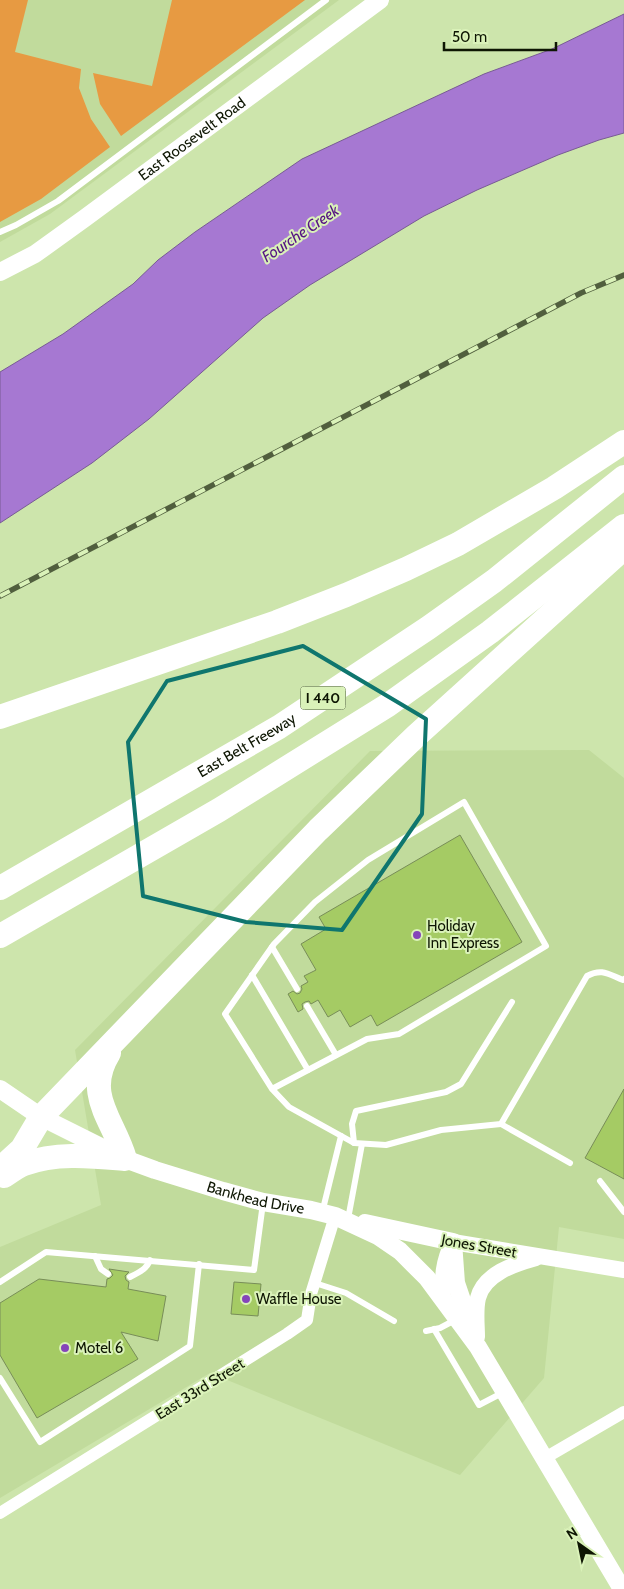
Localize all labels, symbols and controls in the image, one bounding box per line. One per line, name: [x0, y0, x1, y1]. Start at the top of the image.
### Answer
scale bar: [444, 20, 556, 52]
text: 50 m: [452, 28, 487, 46]
street label: East Roosevelt Road: [135, 93, 249, 184]
water label: Fourche Creek: [258, 200, 343, 266]
road number: I 440: [300, 686, 346, 710]
street label: East Belt Freeway: [194, 709, 300, 781]
place label: Holiday Inn Express: [427, 917, 499, 952]
marker: Holiday Inn Express: [411, 929, 423, 941]
street label: Bankhead Drive: [205, 1178, 306, 1218]
street label: Jones Street: [439, 1230, 518, 1261]
place label: Waffle House: [256, 1290, 342, 1308]
marker: Waffle House: [240, 1293, 252, 1305]
place label: Motel 6: [75, 1339, 123, 1357]
marker: Motel 6: [59, 1342, 71, 1354]
street label: East 33rd Street: [152, 1355, 248, 1423]
north arrow: [554, 1519, 604, 1569]
text: N: [563, 1523, 581, 1543]

